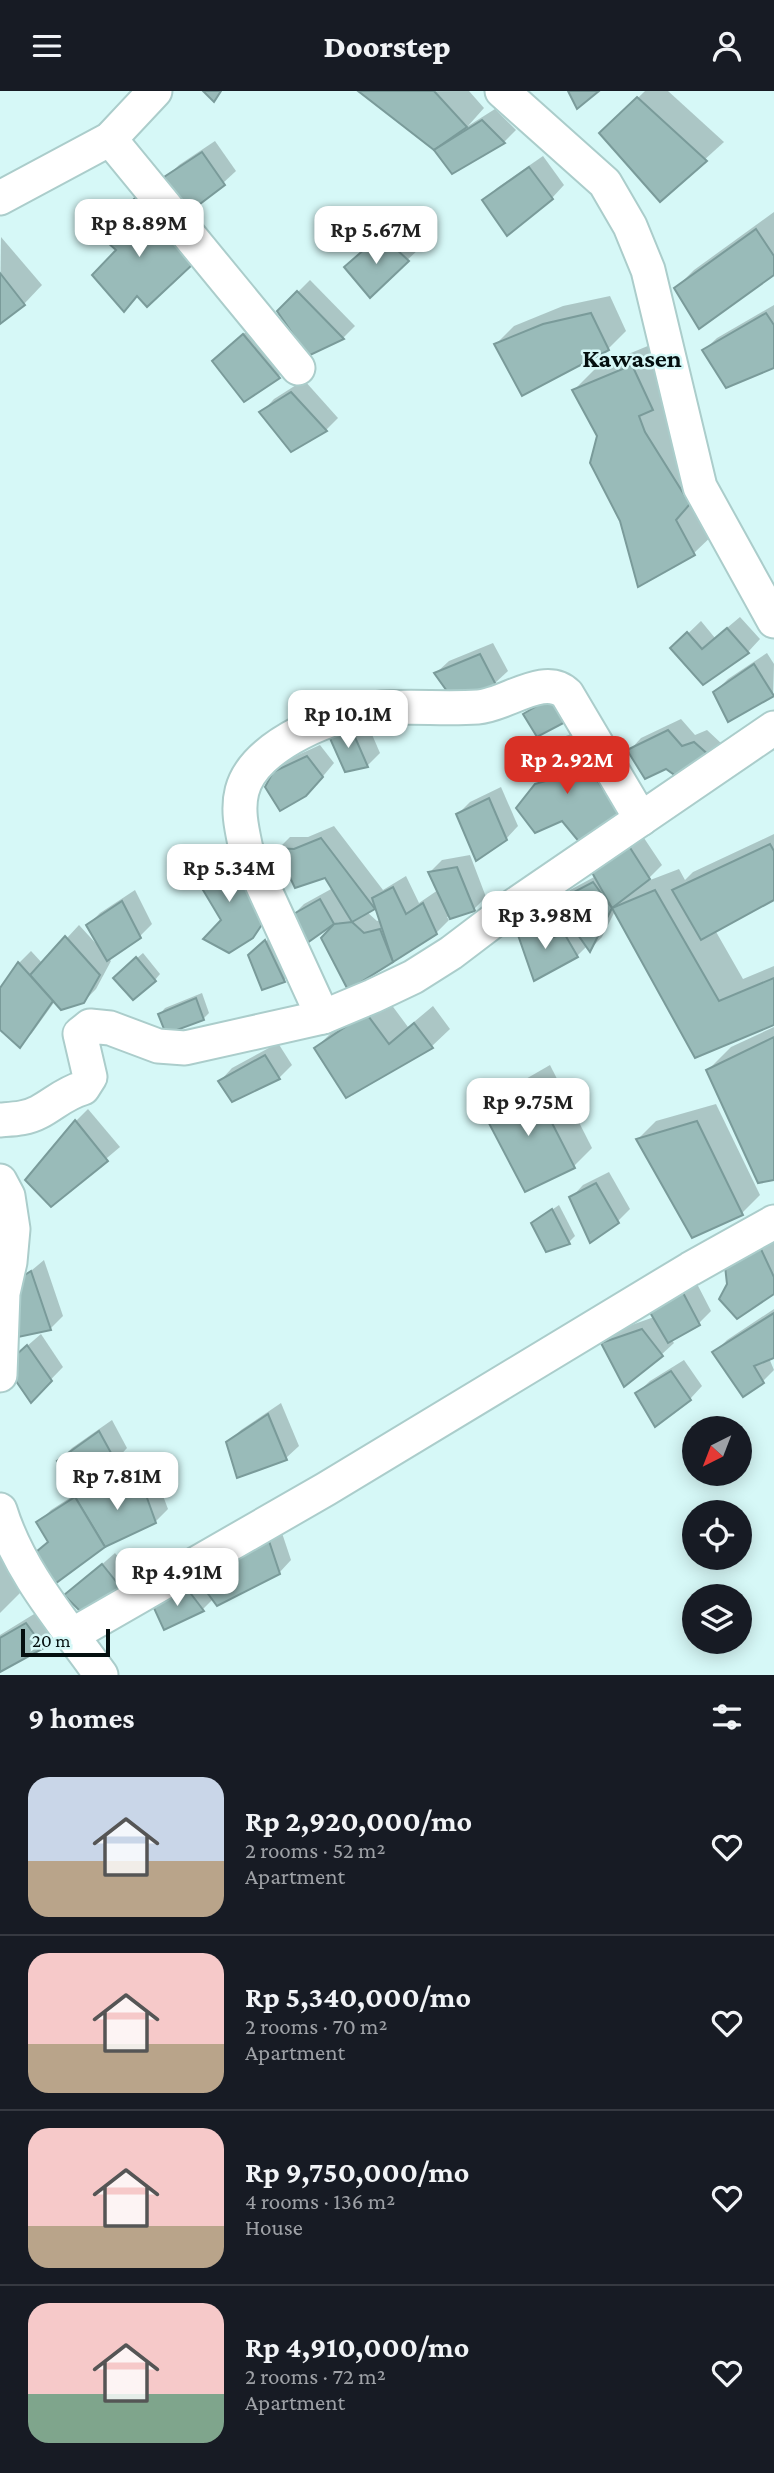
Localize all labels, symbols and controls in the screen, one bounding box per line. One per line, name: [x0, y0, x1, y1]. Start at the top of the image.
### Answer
icon: menu: [28, 27, 66, 65]
icon: person: [708, 27, 746, 65]
text: Doorstep: [323, 28, 451, 64]
pin: Rp 8.89M: [67, 199, 211, 259]
pin: Rp 5.67M: [304, 207, 448, 266]
text: Rp 8.89M: [91, 209, 187, 235]
text: Rp 5.67M: [330, 216, 422, 242]
district label: Kawasen: [582, 344, 682, 373]
pin: Rp 10.1M: [276, 691, 420, 750]
text: Rp 10.1M: [304, 700, 392, 726]
pin: Rp 2.92M: [495, 737, 639, 796]
text: Rp 2.92M: [520, 746, 614, 772]
pin: Rp 5.34M: [157, 845, 301, 904]
text: Rp 5.34M: [183, 854, 275, 880]
pin: Rp 3.98M: [473, 891, 617, 951]
text: Rp 3.98M: [498, 901, 592, 927]
pin: Rp 9.75M: [456, 1079, 600, 1138]
text: Rp 9.75M: [483, 1088, 573, 1114]
north arrow: [682, 1416, 752, 1486]
map controls: [682, 1416, 752, 1654]
pin: Rp 7.81M: [45, 1453, 189, 1512]
text: Rp 7.81M: [72, 1462, 162, 1488]
button: locate: [682, 1500, 752, 1570]
pin: Rp 4.91M: [105, 1549, 249, 1608]
text: Rp 4.91M: [132, 1558, 222, 1584]
button: layers: [682, 1584, 752, 1654]
scale bar: [21, 1626, 110, 1658]
text: 20 m: [32, 1630, 71, 1651]
icon: filters: [708, 1698, 746, 1736]
text: 9 homes: [28, 1701, 135, 1734]
text: Rp 2,920,000/mo: [245, 1804, 472, 1837]
icon: home: [84, 1805, 168, 1889]
icon: heart: [708, 1828, 746, 1866]
text: 2 rooms · 52 m²: [245, 1837, 385, 1863]
text: Apartment: [245, 1863, 345, 1889]
text: Rp 5,340,000/mo: [245, 1980, 471, 2013]
icon: home: [84, 1981, 168, 2065]
icon: heart: [708, 2004, 746, 2042]
text: 2 rooms · 70 m²: [245, 2013, 388, 2039]
text: Apartment: [245, 2039, 345, 2065]
text: Rp 9,750,000/mo: [245, 2155, 469, 2188]
icon: home: [84, 2156, 168, 2240]
icon: heart: [708, 2179, 746, 2217]
text: 4 rooms · 136 m²: [245, 2188, 395, 2214]
text: House: [245, 2214, 303, 2240]
text: Rp 4,910,000/mo: [245, 2330, 469, 2363]
icon: home: [84, 2331, 168, 2415]
icon: heart: [708, 2354, 746, 2392]
text: 2 rooms · 72 m²: [245, 2363, 386, 2389]
text: Apartment: [245, 2389, 345, 2415]

